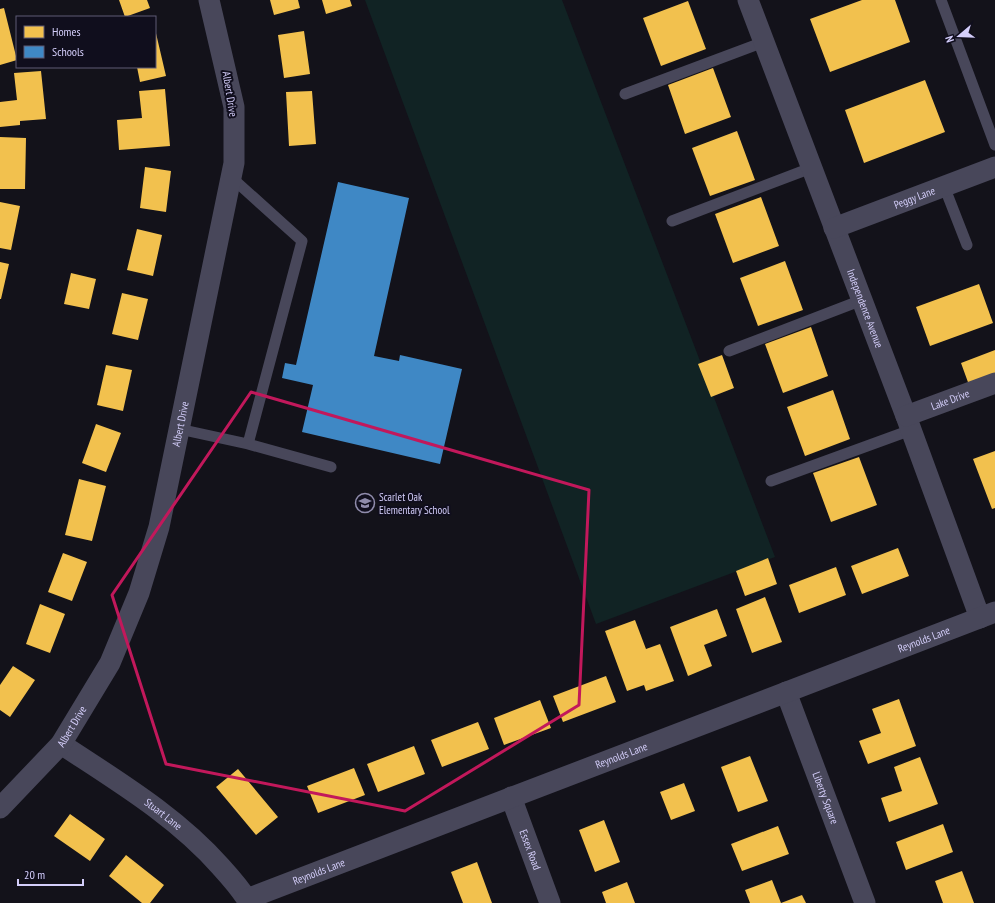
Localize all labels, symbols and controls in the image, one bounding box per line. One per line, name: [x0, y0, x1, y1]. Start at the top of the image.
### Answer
legend: [16, 16, 156, 68]
north arrow: [939, 16, 979, 56]
text: Homes: [52, 24, 80, 39]
text: N: [942, 34, 957, 44]
text: Schools: [52, 44, 84, 59]
street label: Albert Drive: [220, 70, 241, 118]
street label: Peggy Lane: [892, 183, 937, 212]
street label: Independence Avenue: [844, 267, 887, 350]
street label: Lake Drive: [929, 386, 972, 413]
street label: Albert Drive: [169, 400, 192, 448]
place label: Scarlet Oak Elementary School: [379, 490, 450, 517]
school or university icon: Scarlet Oak Elementary School: [354, 492, 376, 514]
street label: Reynolds Lane: [896, 623, 952, 656]
street label: Albert Drive: [54, 703, 90, 750]
street label: Reynolds Lane: [593, 739, 650, 772]
street label: Liberty Square: [809, 770, 842, 826]
street label: Stuart Lane: [142, 795, 185, 833]
street label: Essex Road: [517, 827, 544, 872]
street label: Reynolds Lane: [291, 855, 347, 888]
scale bar: [18, 861, 83, 887]
text: 20 m: [24, 867, 45, 882]

